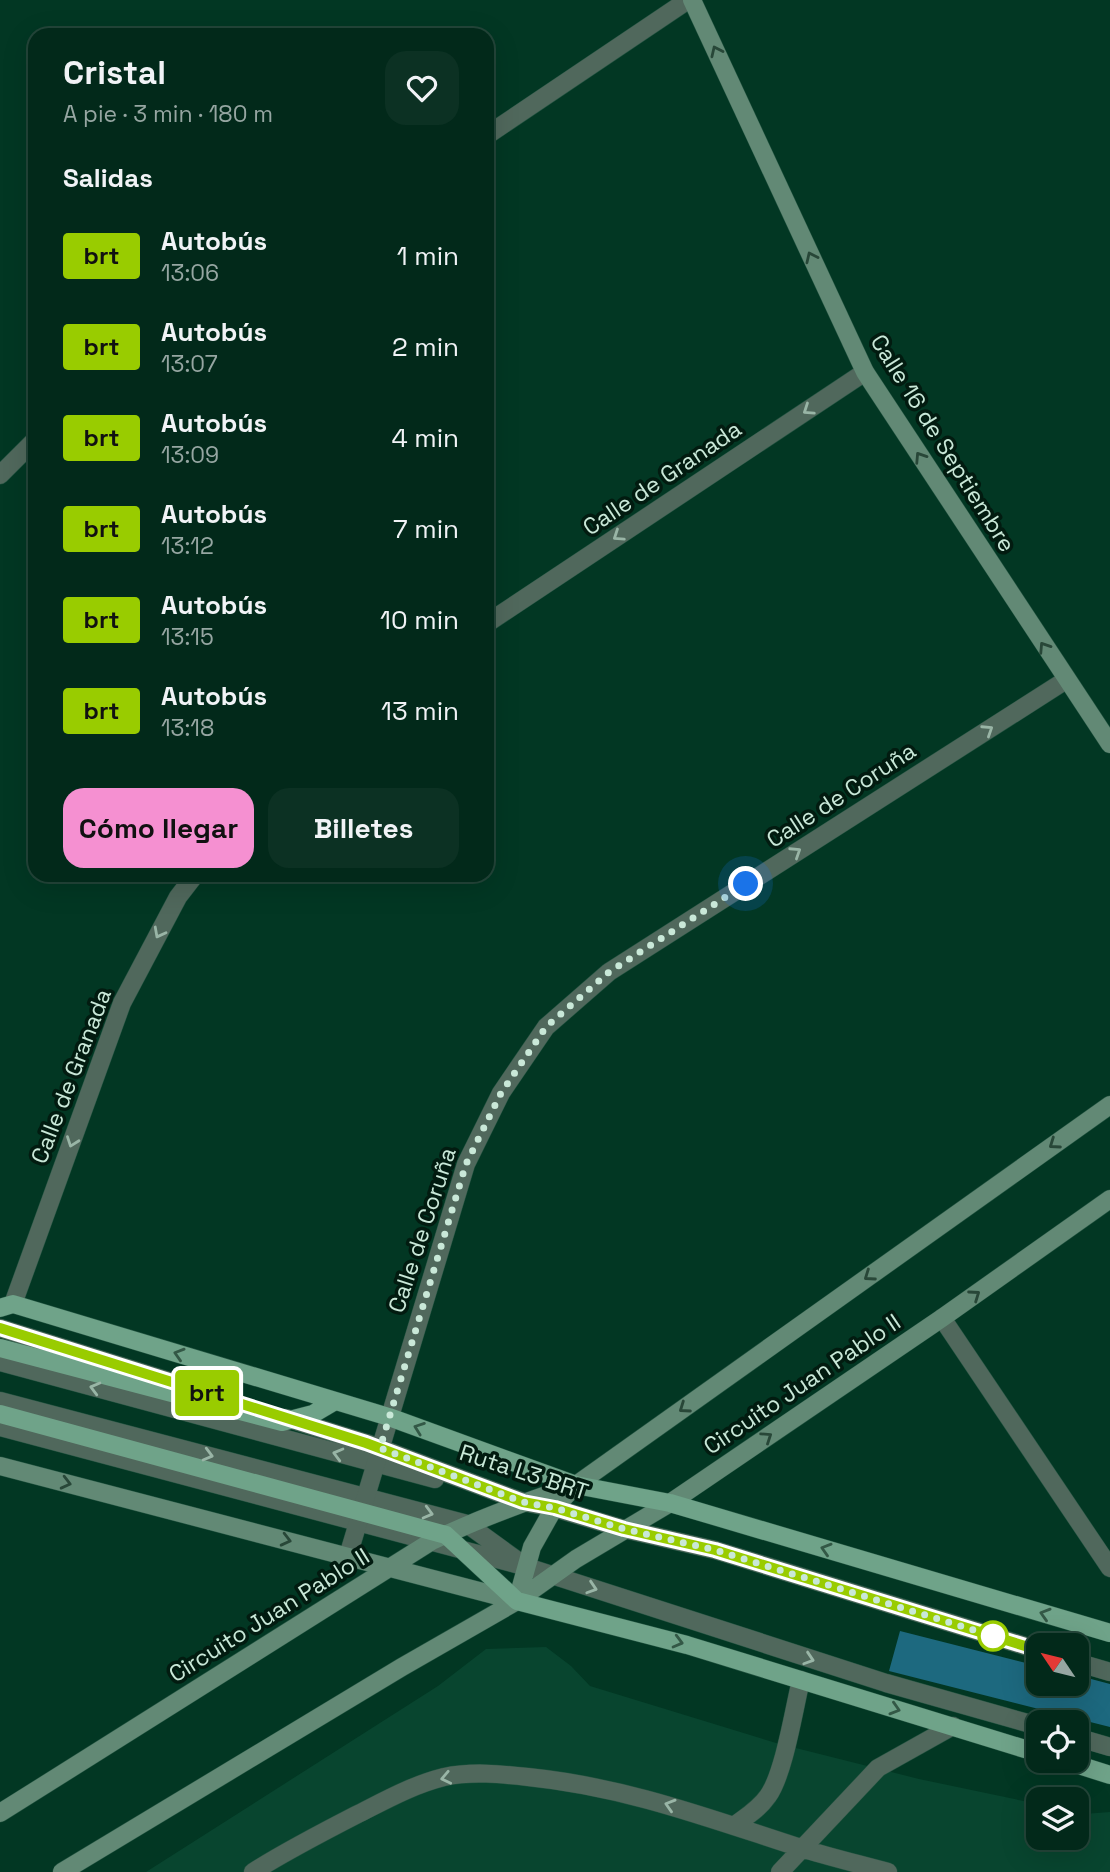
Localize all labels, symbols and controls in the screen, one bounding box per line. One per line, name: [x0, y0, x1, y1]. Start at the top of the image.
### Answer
one-way arrow: [710, 46, 724, 58]
button: heart: [385, 51, 459, 125]
text: Cristal: [63, 52, 166, 94]
text: A pie · 3 min · 180 m: [63, 99, 273, 129]
text: Salidas: [63, 161, 153, 195]
text: Autobús: [161, 224, 267, 258]
text: 1 min: [397, 239, 459, 273]
text: brt: [84, 240, 119, 271]
one-way arrow: [805, 252, 819, 265]
text: 13:06: [161, 258, 219, 288]
text: Autobús: [161, 315, 267, 349]
street label: Calle 16 de Septiembre: [864, 329, 1022, 557]
text: 2 min: [392, 330, 459, 364]
text: brt: [84, 331, 119, 362]
text: 13:07: [161, 349, 218, 379]
one-way arrow: [803, 402, 816, 414]
text: Autobús: [161, 406, 267, 440]
street label: Calle de Granada: [577, 414, 747, 542]
text: 4 min: [391, 421, 459, 455]
text: brt: [84, 422, 119, 453]
text: 13:09: [161, 440, 219, 470]
one-way arrow: [915, 451, 928, 464]
text: Autobús: [161, 497, 267, 531]
text: 7 min: [393, 512, 459, 546]
text: brt: [84, 513, 119, 544]
one-way arrow: [613, 528, 626, 540]
text: 13:12: [161, 531, 214, 561]
text: Autobús: [161, 588, 267, 622]
text: 10 min: [380, 603, 459, 637]
text: brt: [84, 604, 119, 635]
text: 13:15: [161, 622, 214, 652]
one-way arrow: [1040, 642, 1053, 655]
text: Autobús: [161, 679, 267, 713]
text: 13 min: [381, 694, 459, 728]
text: brt: [84, 695, 119, 726]
text: 13:18: [161, 713, 214, 743]
one-way arrow: [981, 725, 994, 738]
street label: Calle de Coruña: [761, 736, 921, 854]
button: Cómo llegar: [63, 788, 254, 868]
button: Billetes: [268, 788, 459, 868]
one-way arrow: [789, 848, 802, 861]
your location: [728, 866, 763, 901]
one-way arrow: [154, 926, 167, 938]
street label: Calle de Granada: [24, 984, 118, 1168]
one-way arrow: [66, 1136, 80, 1148]
one-way arrow: [1049, 1136, 1062, 1148]
street label: Calle de Coruña: [381, 1143, 463, 1317]
one-way arrow: [864, 1268, 877, 1280]
one-way arrow: [967, 1291, 980, 1303]
street label: Circuito Juan Pablo II: [698, 1307, 906, 1461]
one-way arrow: [173, 1348, 185, 1362]
line badge: brt: [167, 1370, 247, 1416]
text: brt: [189, 1377, 225, 1408]
one-way arrow: [89, 1382, 101, 1396]
one-way arrow: [679, 1400, 692, 1412]
one-way arrow: [414, 1422, 426, 1436]
one-way arrow: [759, 1433, 772, 1445]
street label: Ruta L3 BRT: [456, 1437, 592, 1507]
one-way arrow: [202, 1447, 214, 1462]
one-way arrow: [332, 1448, 344, 1462]
one-way arrow: [60, 1475, 72, 1489]
one-way arrow: [422, 1505, 434, 1519]
one-way arrow: [280, 1532, 292, 1546]
street label: Circuito Juan Pablo II: [163, 1541, 375, 1689]
one-way arrow: [821, 1542, 833, 1557]
one-way arrow: [586, 1580, 598, 1594]
one-way arrow: [1039, 1607, 1051, 1622]
unlabelled marker: [978, 1621, 1008, 1651]
north arrow: [1026, 1633, 1088, 1696]
map controls: [1026, 1633, 1089, 1850]
one-way arrow: [672, 1634, 684, 1649]
one-way arrow: [802, 1650, 814, 1665]
one-way arrow: [889, 1700, 901, 1715]
button: locate: [1026, 1710, 1089, 1773]
one-way arrow: [440, 1770, 452, 1785]
button: layers: [1026, 1787, 1089, 1850]
one-way arrow: [664, 1799, 676, 1814]

